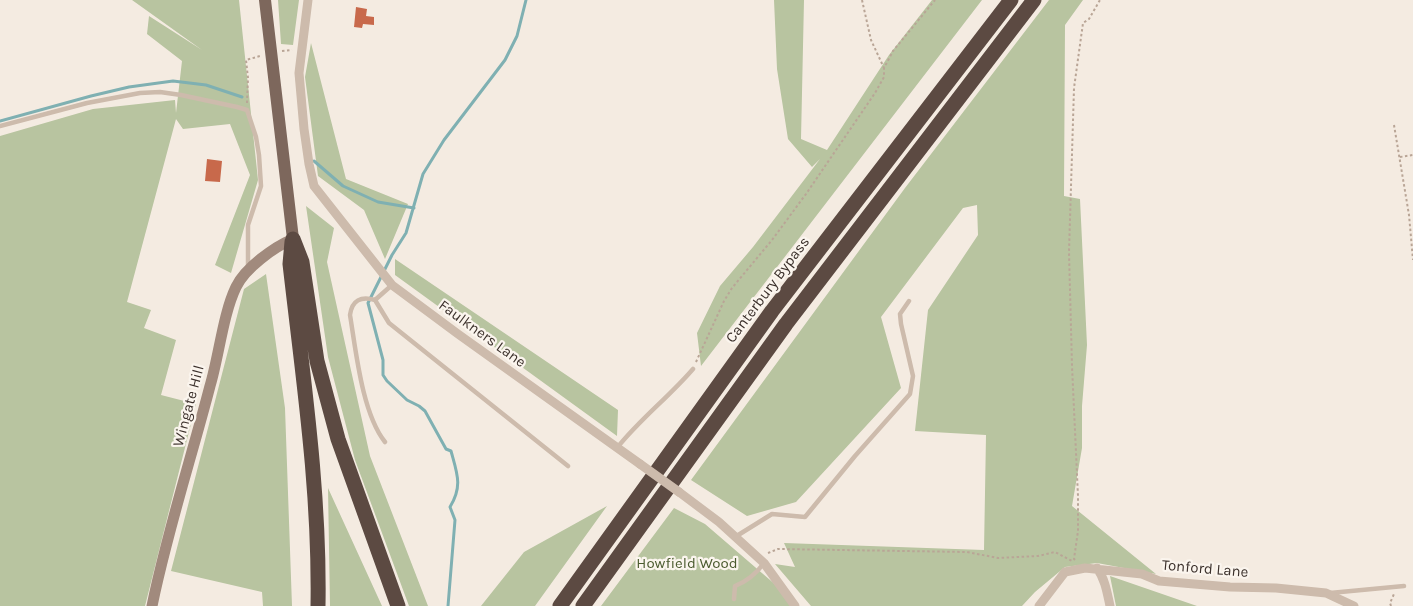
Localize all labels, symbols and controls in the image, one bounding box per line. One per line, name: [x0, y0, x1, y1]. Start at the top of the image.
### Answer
street label: Canterbury Bypass: [722, 233, 814, 347]
street label: Faulkners Lane: [435, 296, 529, 372]
street label: Wingate Hill: [170, 363, 208, 449]
park label: Howfield Wood: [636, 555, 738, 573]
street label: Tonford Lane: [1161, 556, 1249, 582]

